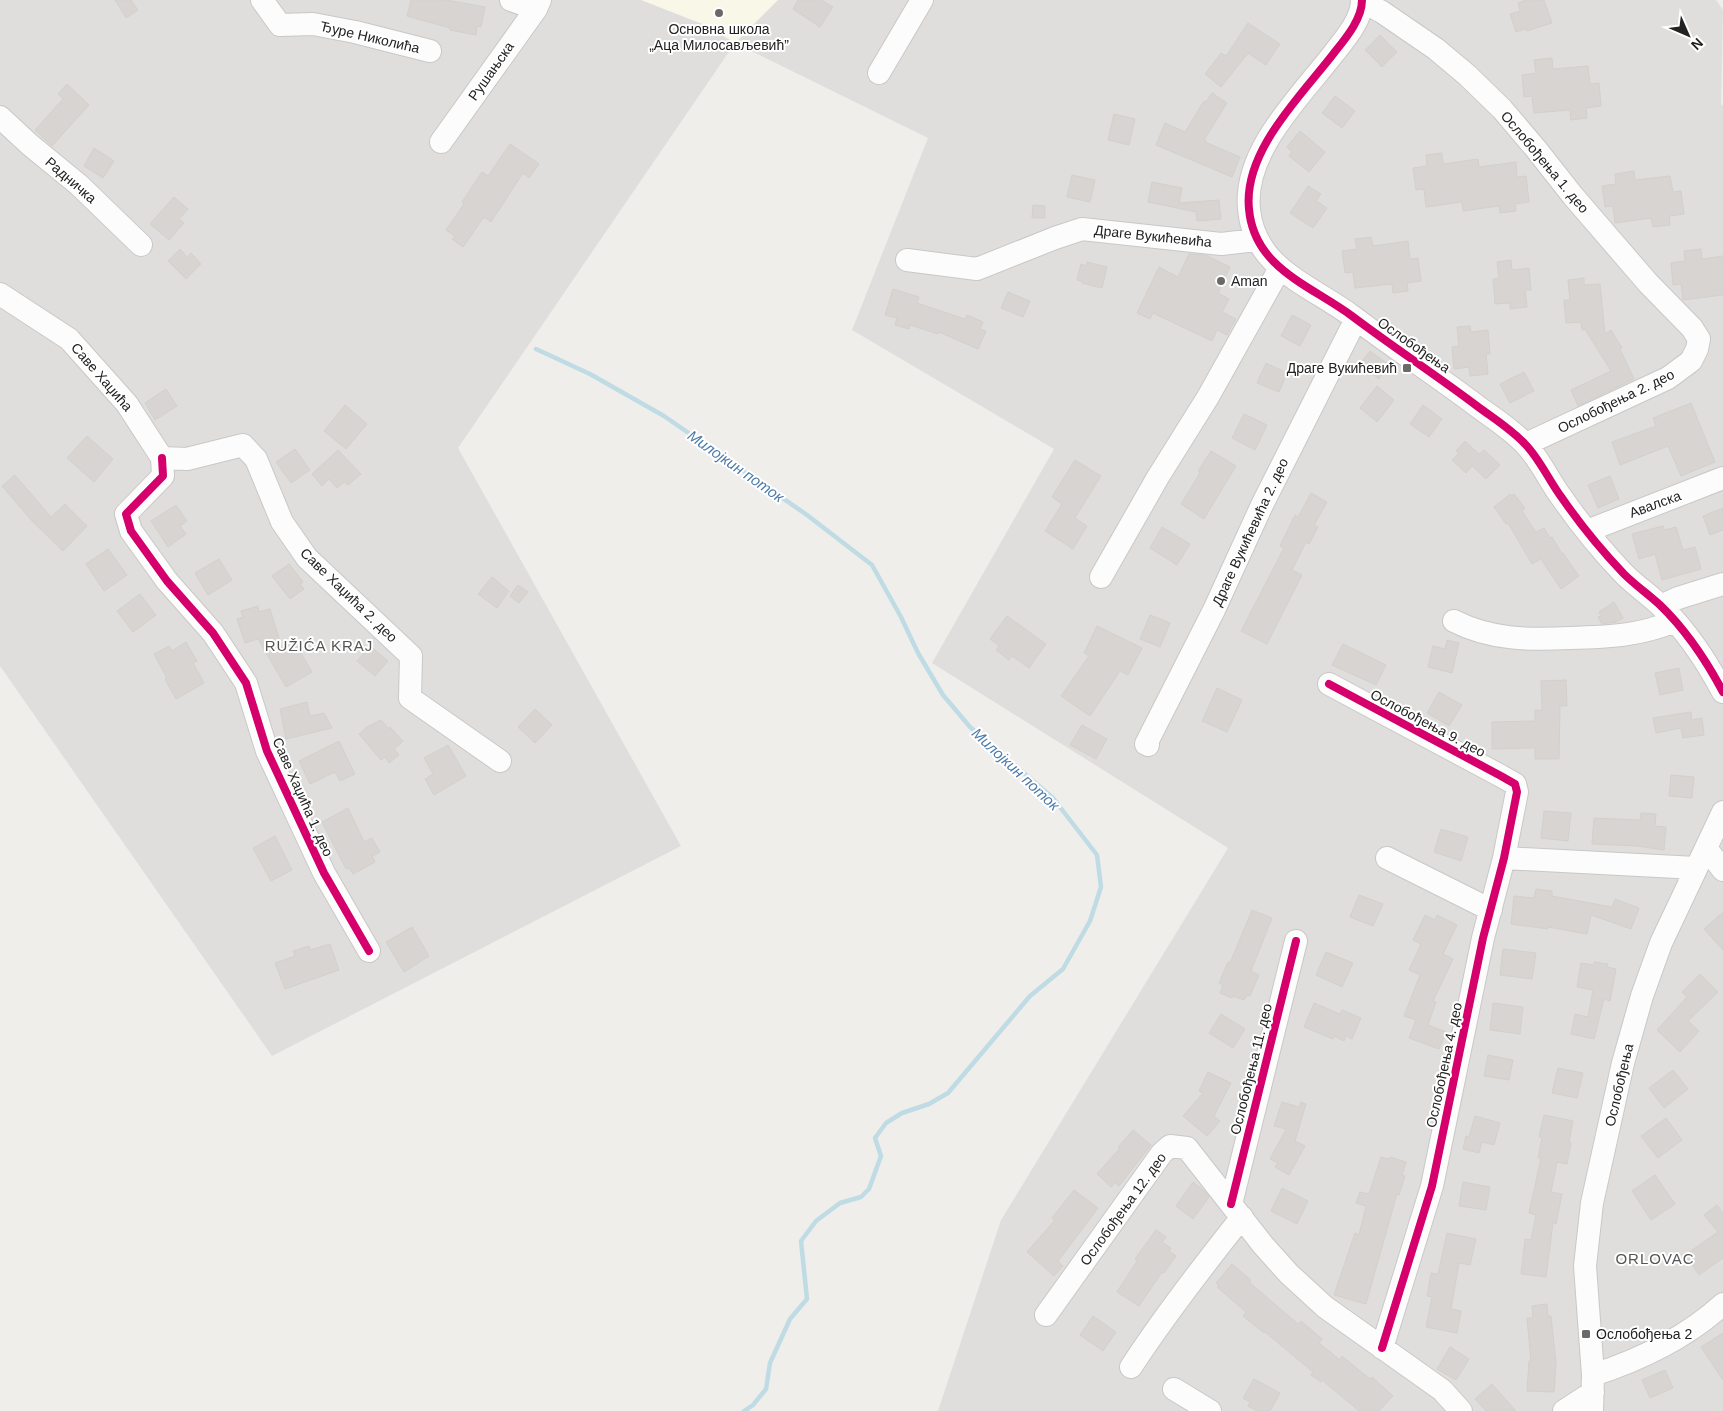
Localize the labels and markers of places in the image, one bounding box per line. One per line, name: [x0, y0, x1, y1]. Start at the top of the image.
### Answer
marker: Основна школа „Аца Милосављевић”: [713, 7, 725, 19]
place label: Основна школа „Аца Милосављевић”: [649, 21, 789, 53]
place label: Aman: [1231, 273, 1268, 289]
marker: Aman: [1215, 275, 1227, 287]
place label: Драге Вукићевић: [1287, 360, 1397, 376]
marker: Драге Вукићевић: [1401, 362, 1413, 374]
place label: Ослобођења 2: [1596, 1326, 1692, 1342]
marker: Ослобођења 2: [1580, 1328, 1592, 1340]

